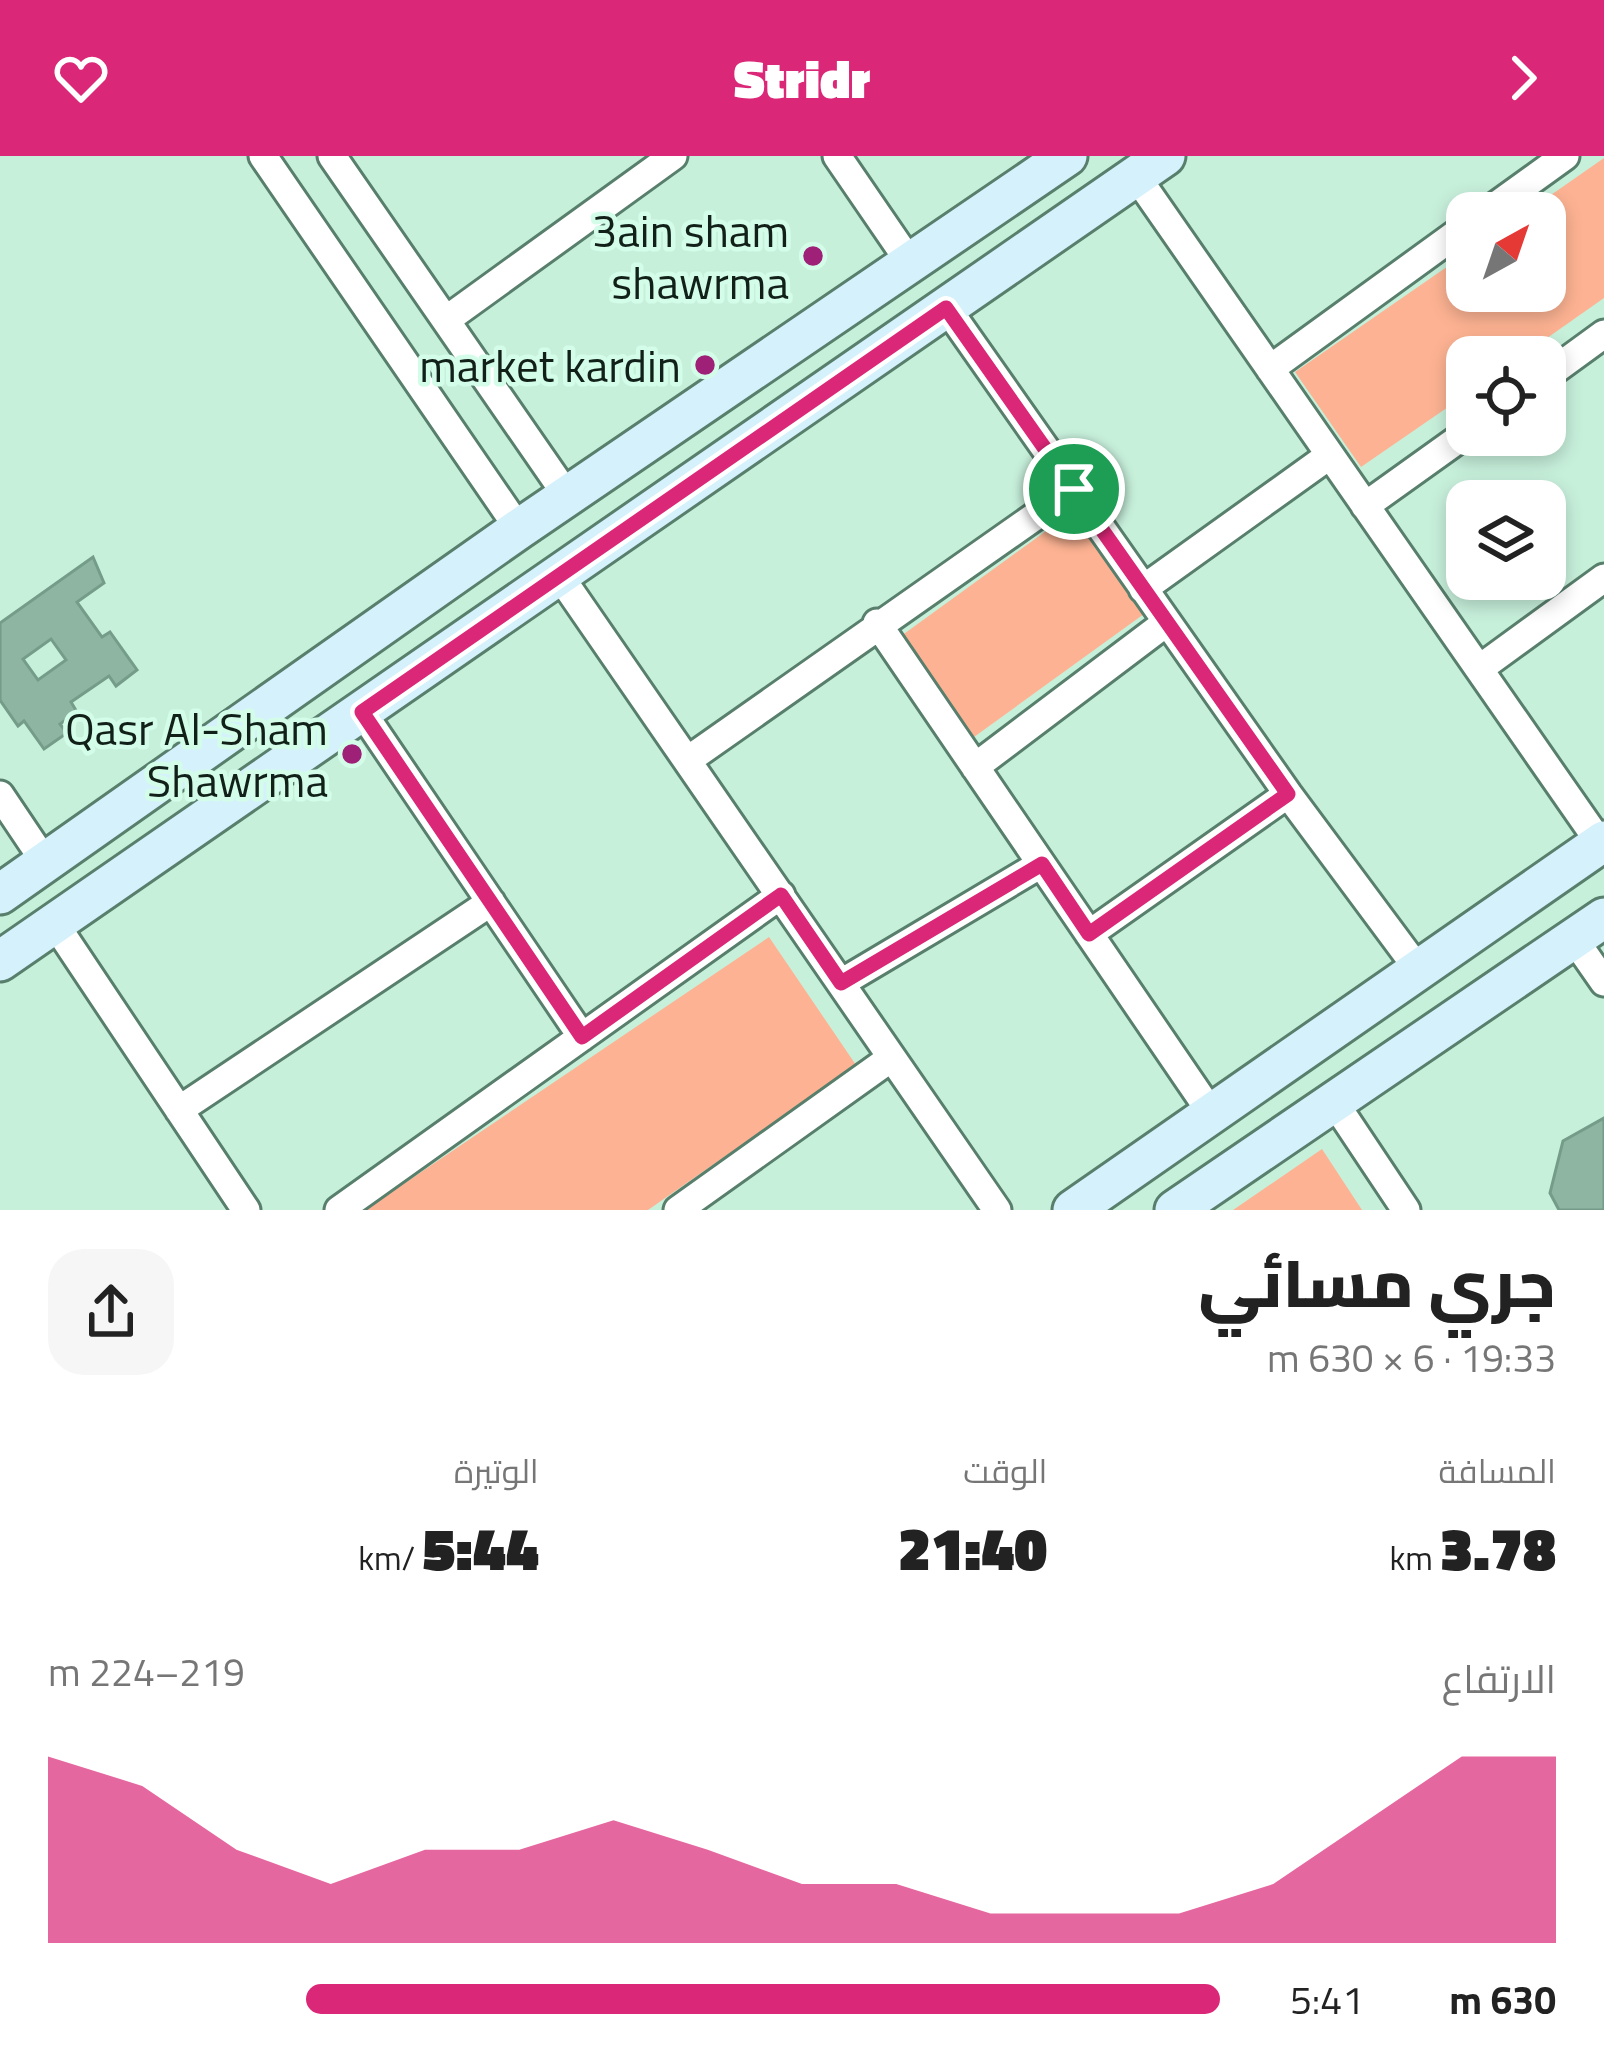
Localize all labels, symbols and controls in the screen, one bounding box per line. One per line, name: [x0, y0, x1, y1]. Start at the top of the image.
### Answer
text: Stridr: [734, 37, 870, 119]
icon: heart: [48, 45, 114, 111]
icon: forward: [1490, 45, 1556, 111]
north arrow: [1446, 192, 1566, 312]
map controls: [1446, 192, 1566, 600]
place label: 3ain sham shawrma: [592, 196, 789, 316]
marker: 3ain sham shawrma: [800, 243, 826, 269]
place label: market kardin: [419, 331, 681, 399]
button: locate: [1446, 336, 1566, 456]
marker: market kardin: [692, 352, 718, 378]
pin: [1023, 438, 1125, 540]
icon: arrive: [1041, 456, 1107, 522]
button: layers: [1446, 480, 1566, 600]
place label: Qasr Al-Sham Shawrma: [65, 694, 328, 814]
marker: Qasr Al-Sham Shawrma: [339, 741, 365, 767]
text: جري مسائي: [1198, 1232, 1556, 1333]
button: share: [48, 1249, 174, 1375]
text: 19:33 · 6 × 630 m: [1267, 1328, 1556, 1387]
text: الوتيرة: [454, 1446, 539, 1496]
text: الوقت: [963, 1446, 1047, 1496]
text: المسافة: [1439, 1446, 1556, 1496]
text: 5:44: [422, 1502, 539, 1593]
text: 21:40: [898, 1502, 1047, 1593]
text: 3.78: [1440, 1502, 1556, 1593]
text: /km: [358, 1533, 422, 1583]
text: km: [1389, 1533, 1440, 1583]
text: 219–224 m: [48, 1642, 245, 1701]
text: الارتفاع: [1442, 1649, 1556, 1708]
text: 5:41: [1290, 1970, 1364, 2029]
text: 630 m: [1449, 1970, 1556, 2029]

